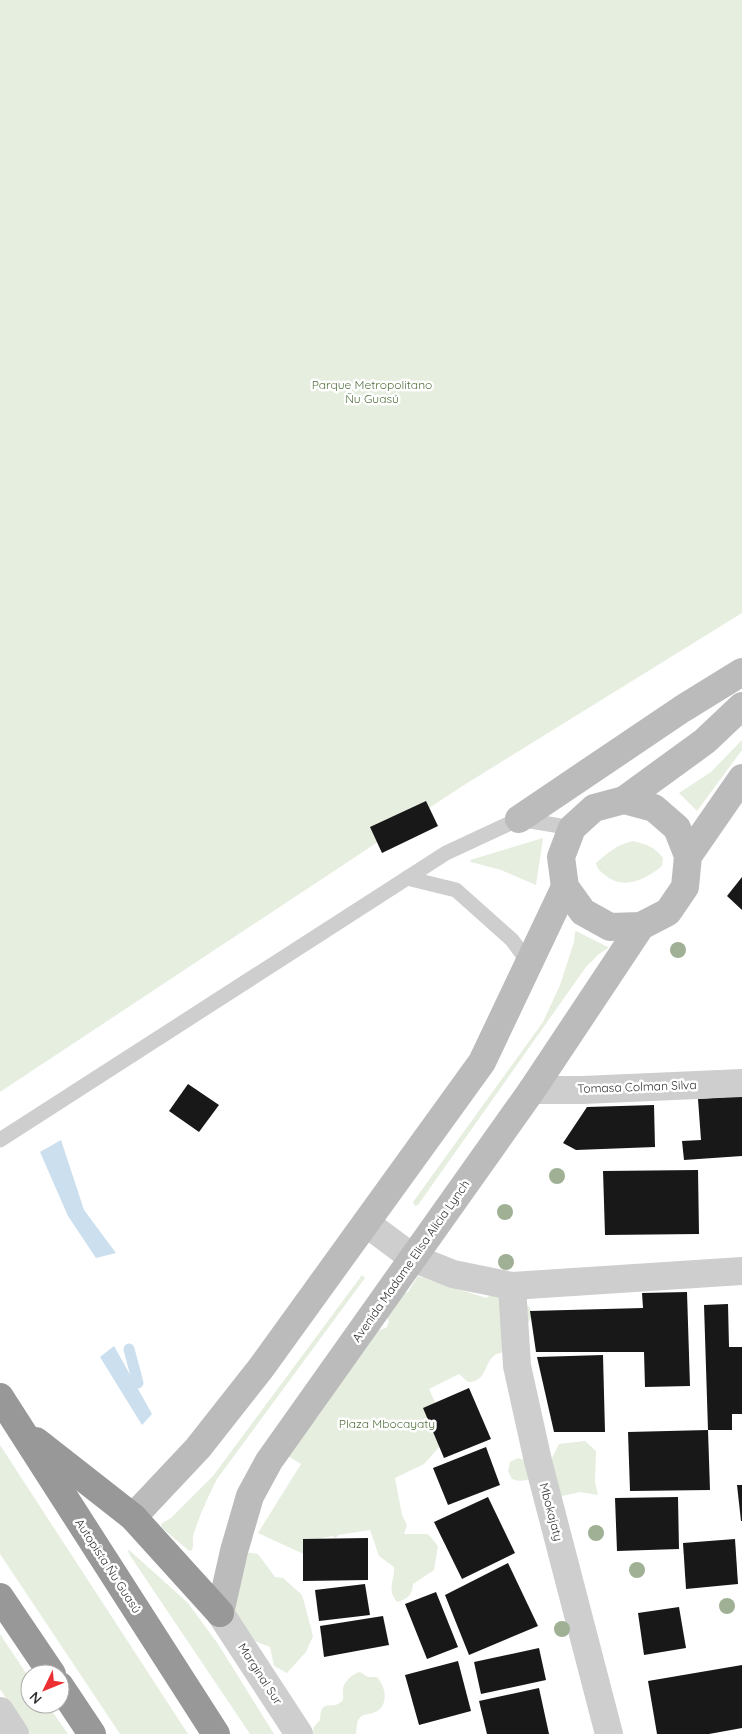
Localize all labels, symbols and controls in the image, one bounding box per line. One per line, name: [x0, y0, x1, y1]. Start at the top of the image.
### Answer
park label: Parque Metropolitano Ñu Guasú: [312, 377, 432, 406]
street label: Tomasa Colman Silva: [577, 1077, 697, 1096]
street label: Avenida Madame Elisa Alicia Lynch: [349, 1177, 472, 1345]
park label: Plaza Mbocayaty: [339, 1416, 435, 1431]
street label: Mbokajaty: [537, 1481, 566, 1543]
street label: Autopista Ñu Guasú: [72, 1516, 145, 1616]
street label: Marginal Sur: [235, 1640, 286, 1708]
north arrow: [20, 1664, 70, 1714]
text: N: [25, 1688, 46, 1708]

